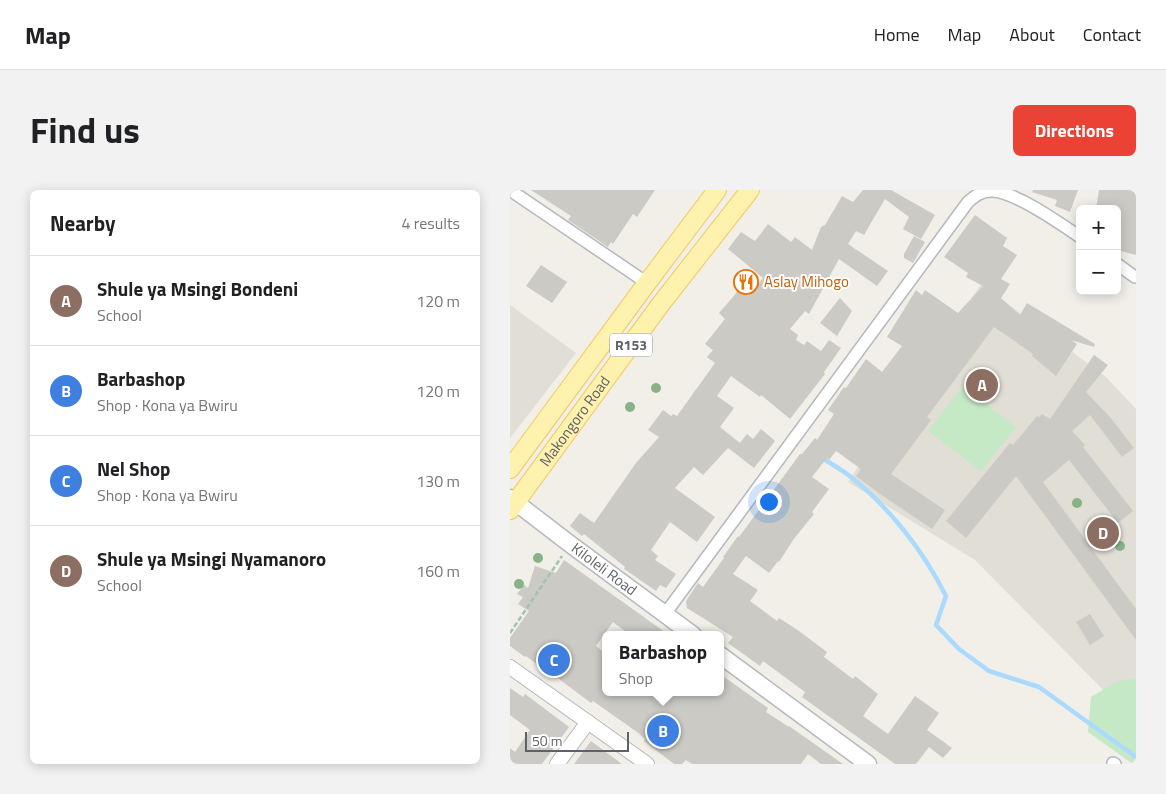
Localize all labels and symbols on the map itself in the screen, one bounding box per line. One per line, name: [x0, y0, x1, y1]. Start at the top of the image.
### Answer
restaurant icon: Aslay Mihogo: [733, 269, 759, 295]
place label: Aslay Mihogo: [764, 270, 849, 293]
road number: R153: [610, 334, 652, 356]
pin: A: [966, 366, 998, 404]
street label: Makongoro Road: [534, 371, 616, 471]
your location: [756, 489, 782, 515]
pin: D: [1087, 514, 1119, 552]
street label: Kiloleli Road: [567, 537, 642, 601]
pin: C: [538, 641, 570, 679]
pin: B: [647, 712, 679, 750]
scale bar: [525, 729, 629, 752]

